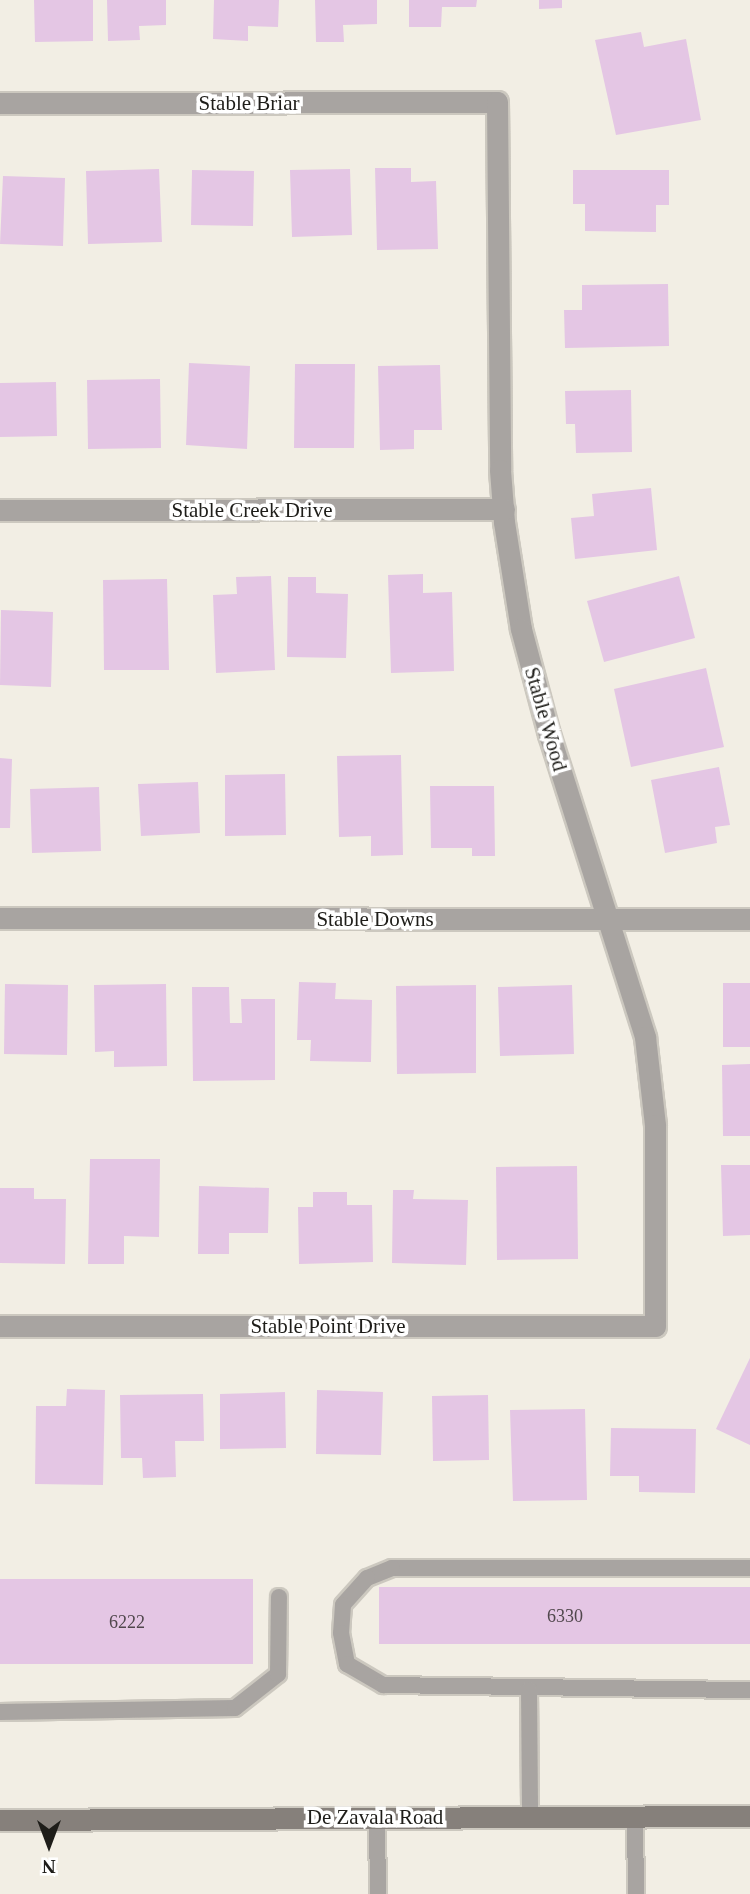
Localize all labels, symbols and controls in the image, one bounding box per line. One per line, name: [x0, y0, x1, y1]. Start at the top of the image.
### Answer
street label: Stable Briar: [199, 90, 299, 116]
street label: Stable Creek Drive: [172, 497, 332, 523]
street label: Stable Wood: [519, 664, 573, 774]
street label: Stable Downs: [316, 906, 434, 932]
street label: Stable Point Drive: [250, 1313, 406, 1339]
house number: 6330: [547, 1605, 583, 1627]
house number: 6222: [109, 1611, 145, 1633]
street label: De Zavala Road: [307, 1804, 443, 1830]
north arrow: [14, 1810, 84, 1880]
text: N: [42, 1856, 56, 1877]

